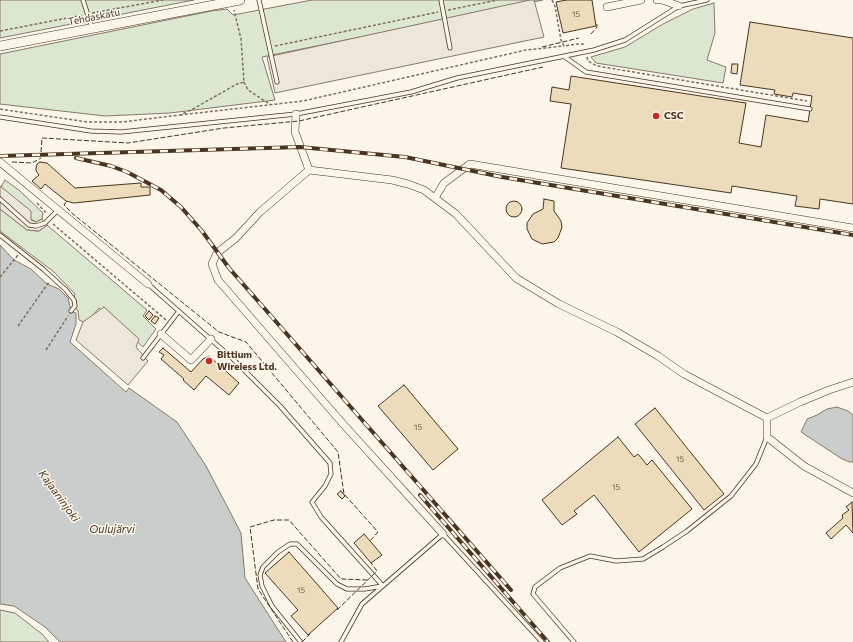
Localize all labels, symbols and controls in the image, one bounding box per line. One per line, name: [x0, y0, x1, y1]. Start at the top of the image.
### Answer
street label: Tehdaskatu: [67, 6, 121, 28]
house number: 15: [572, 9, 580, 19]
place label: CSC: [664, 110, 684, 122]
marker: CSC: [651, 111, 661, 121]
place label: Bittium Wireless Ltd.: [217, 349, 277, 372]
marker: Bittium Wireless Ltd.: [204, 356, 214, 366]
house number: 15: [414, 422, 422, 432]
house number: 15: [676, 454, 684, 464]
water label: Kajaaninjoki: [36, 467, 82, 525]
house number: 15: [612, 482, 620, 492]
water label: Oulujärvi: [89, 522, 135, 536]
house number: 15: [297, 585, 305, 595]

